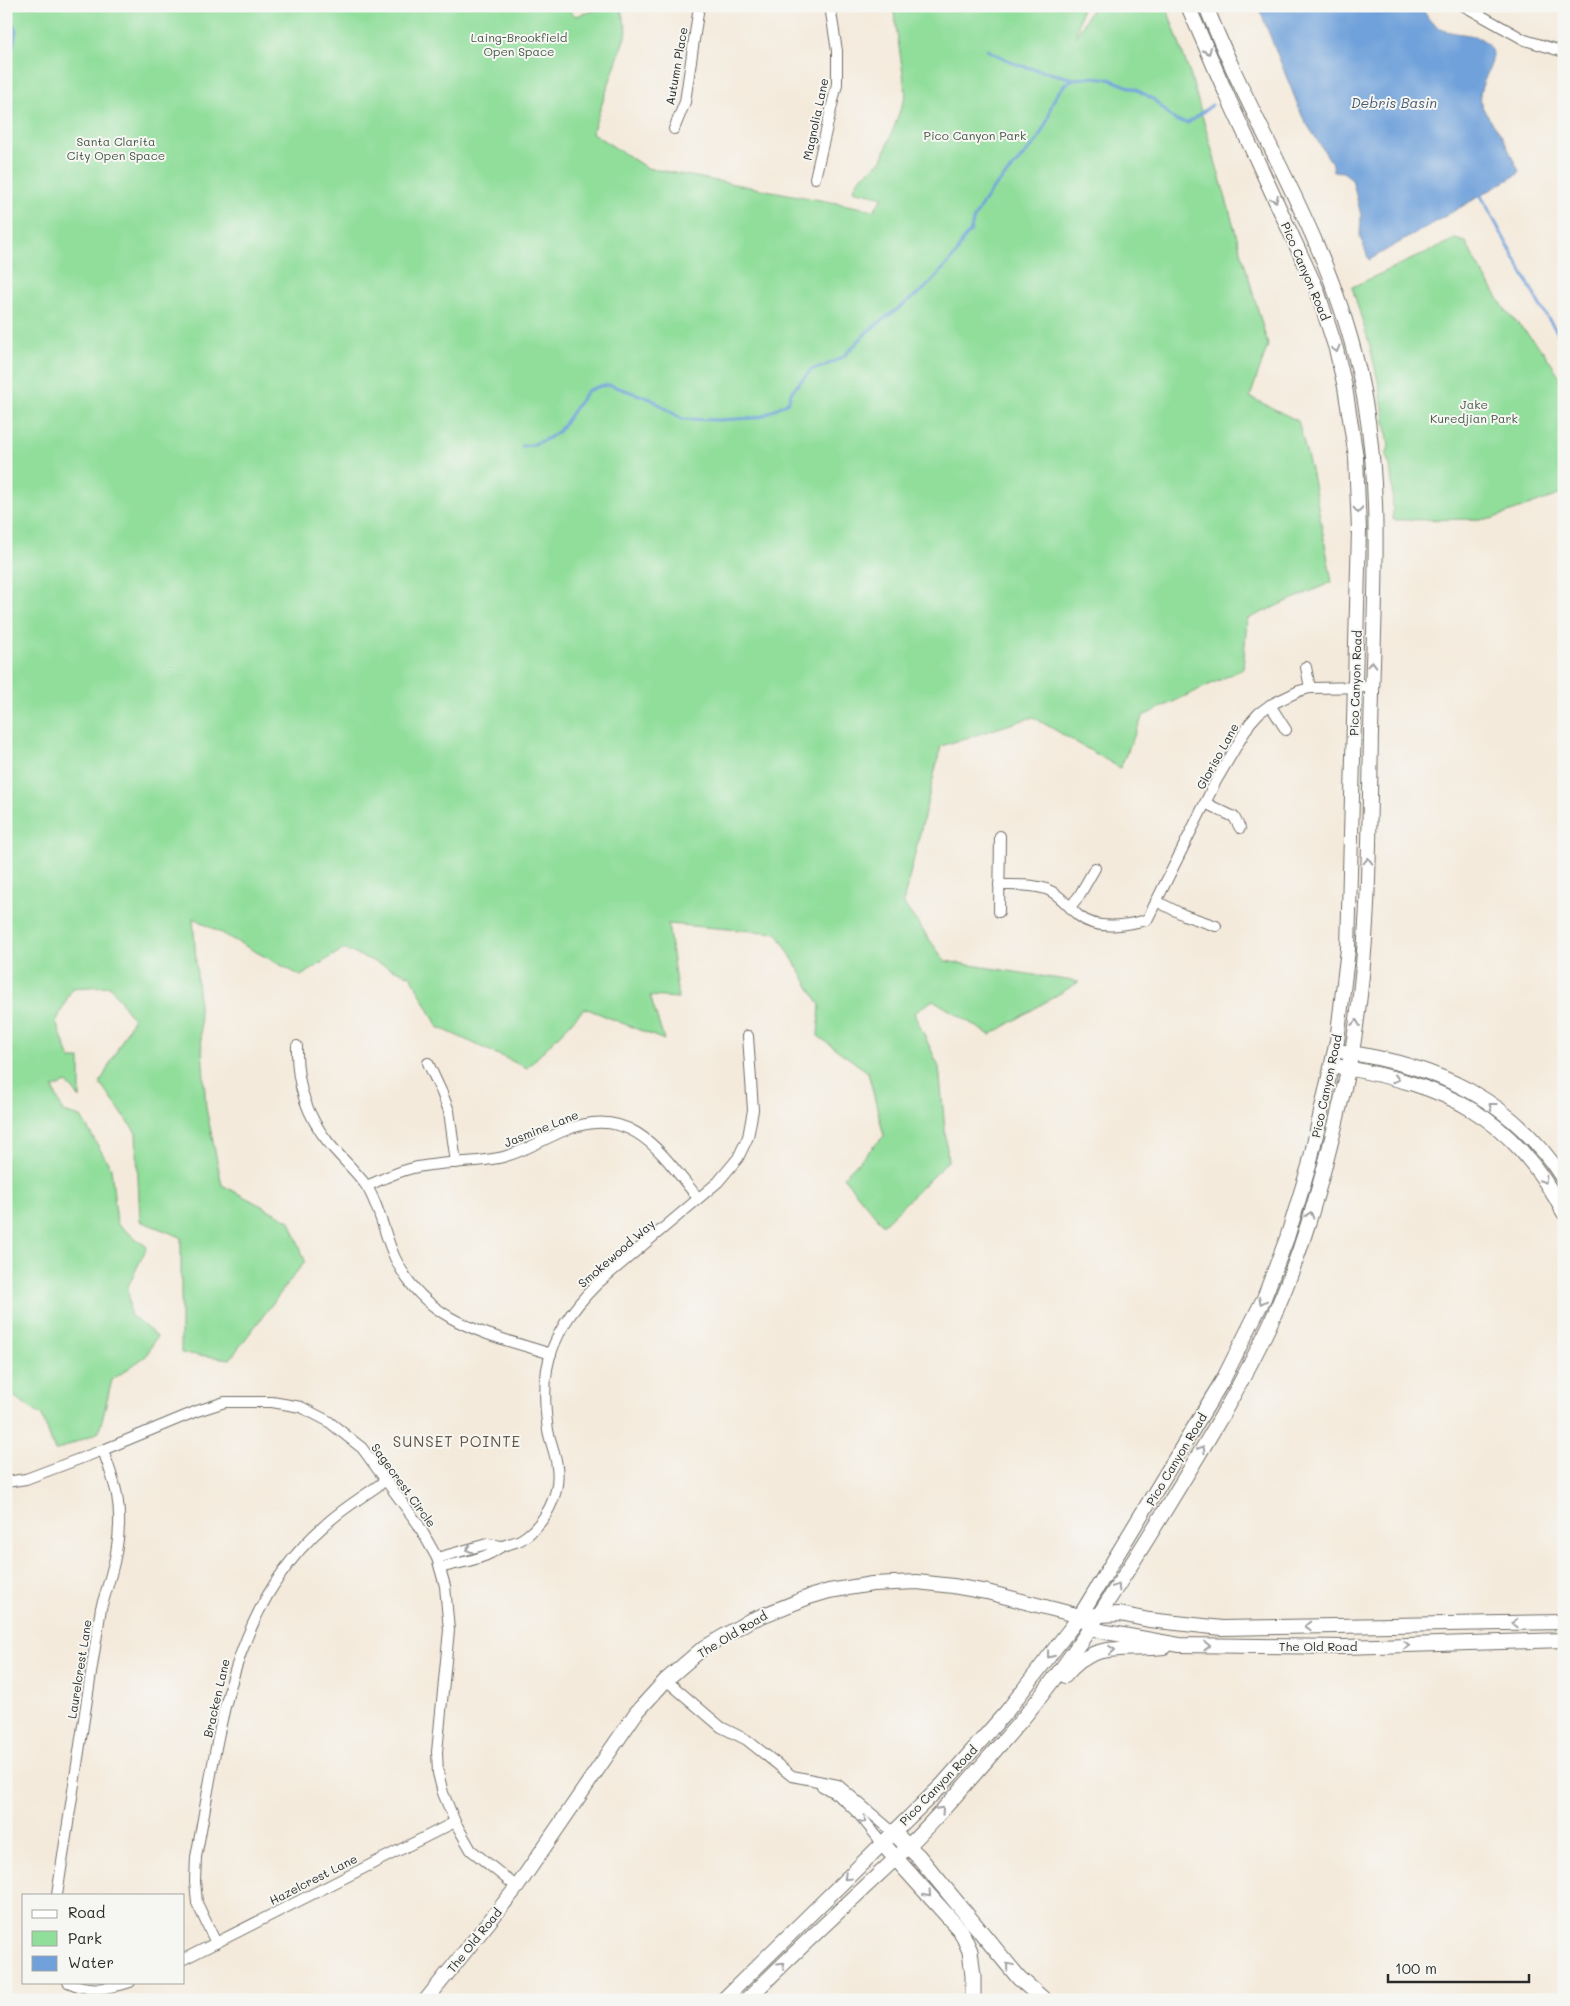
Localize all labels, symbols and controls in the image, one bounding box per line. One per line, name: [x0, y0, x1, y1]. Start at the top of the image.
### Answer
street label: Autumn Place: [661, 26, 691, 106]
park label: Laing-Brookfield Open Space: [471, 29, 568, 59]
one-way arrow: [1201, 46, 1212, 55]
street label: Magnolia Lane: [798, 76, 832, 162]
water label: Debris Basin: [1351, 93, 1437, 112]
park label: Pico Canyon Park: [924, 127, 1026, 143]
park label: Santa Clarita City Open Space: [67, 133, 165, 163]
one-way arrow: [1269, 194, 1280, 203]
street label: Pico Canyon Road: [1278, 219, 1334, 323]
one-way arrow: [1330, 345, 1341, 354]
park label: Jake Kuredjian Park: [1430, 396, 1518, 426]
one-way arrow: [1353, 506, 1363, 514]
street label: Pico Canyon Road: [1345, 630, 1365, 736]
one-way arrow: [1367, 660, 1377, 668]
street label: Gloriso Lane: [1192, 720, 1242, 792]
one-way arrow: [1362, 857, 1373, 865]
one-way arrow: [1350, 1019, 1361, 1027]
street label: Pico Canyon Road: [1307, 1032, 1345, 1139]
one-way arrow: [1391, 1073, 1400, 1083]
one-way arrow: [1489, 1103, 1498, 1111]
street label: Jasmine Lane: [501, 1106, 581, 1150]
one-way arrow: [1538, 1174, 1547, 1183]
one-way arrow: [1305, 1211, 1315, 1220]
street label: Smokewood Way: [574, 1215, 658, 1291]
one-way arrow: [1258, 1296, 1269, 1305]
street label: Pico Canyon Road: [1142, 1409, 1210, 1508]
district label: SUNSET POINTE: [393, 1431, 521, 1451]
street label: Sagecrest Circle: [368, 1440, 440, 1530]
one-way arrow: [1196, 1445, 1206, 1454]
one-way arrow: [466, 1543, 474, 1553]
one-way arrow: [1111, 1584, 1121, 1593]
street label: The Old Road: [694, 1607, 770, 1661]
street label: Laurelcrest Lane: [63, 1618, 95, 1720]
one-way arrow: [1511, 1618, 1518, 1628]
one-way arrow: [1304, 1621, 1312, 1631]
street label: The Old Road: [1279, 1638, 1358, 1654]
one-way arrow: [1403, 1639, 1411, 1650]
one-way arrow: [1204, 1640, 1212, 1651]
one-way arrow: [1108, 1644, 1116, 1655]
one-way arrow: [1047, 1649, 1056, 1659]
street label: Bracken Lane: [199, 1657, 233, 1739]
street label: Pico Canyon Road: [896, 1741, 981, 1828]
one-way arrow: [935, 1806, 944, 1815]
one-way arrow: [858, 1814, 867, 1823]
street label: Hazelcrest Lane: [266, 1850, 360, 1908]
one-way arrow: [844, 1871, 853, 1880]
one-way arrow: [923, 1889, 932, 1898]
legend: [22, 1894, 185, 1984]
text: Road: [68, 1902, 105, 1922]
street label: The Old Road: [443, 1904, 505, 1976]
text: Park: [68, 1928, 102, 1948]
scale bar: [1388, 1951, 1529, 1983]
text: Water: [68, 1952, 114, 1972]
text: 100 m: [1395, 1958, 1437, 1978]
one-way arrow: [776, 1962, 785, 1971]
one-way arrow: [1006, 1963, 1015, 1972]

